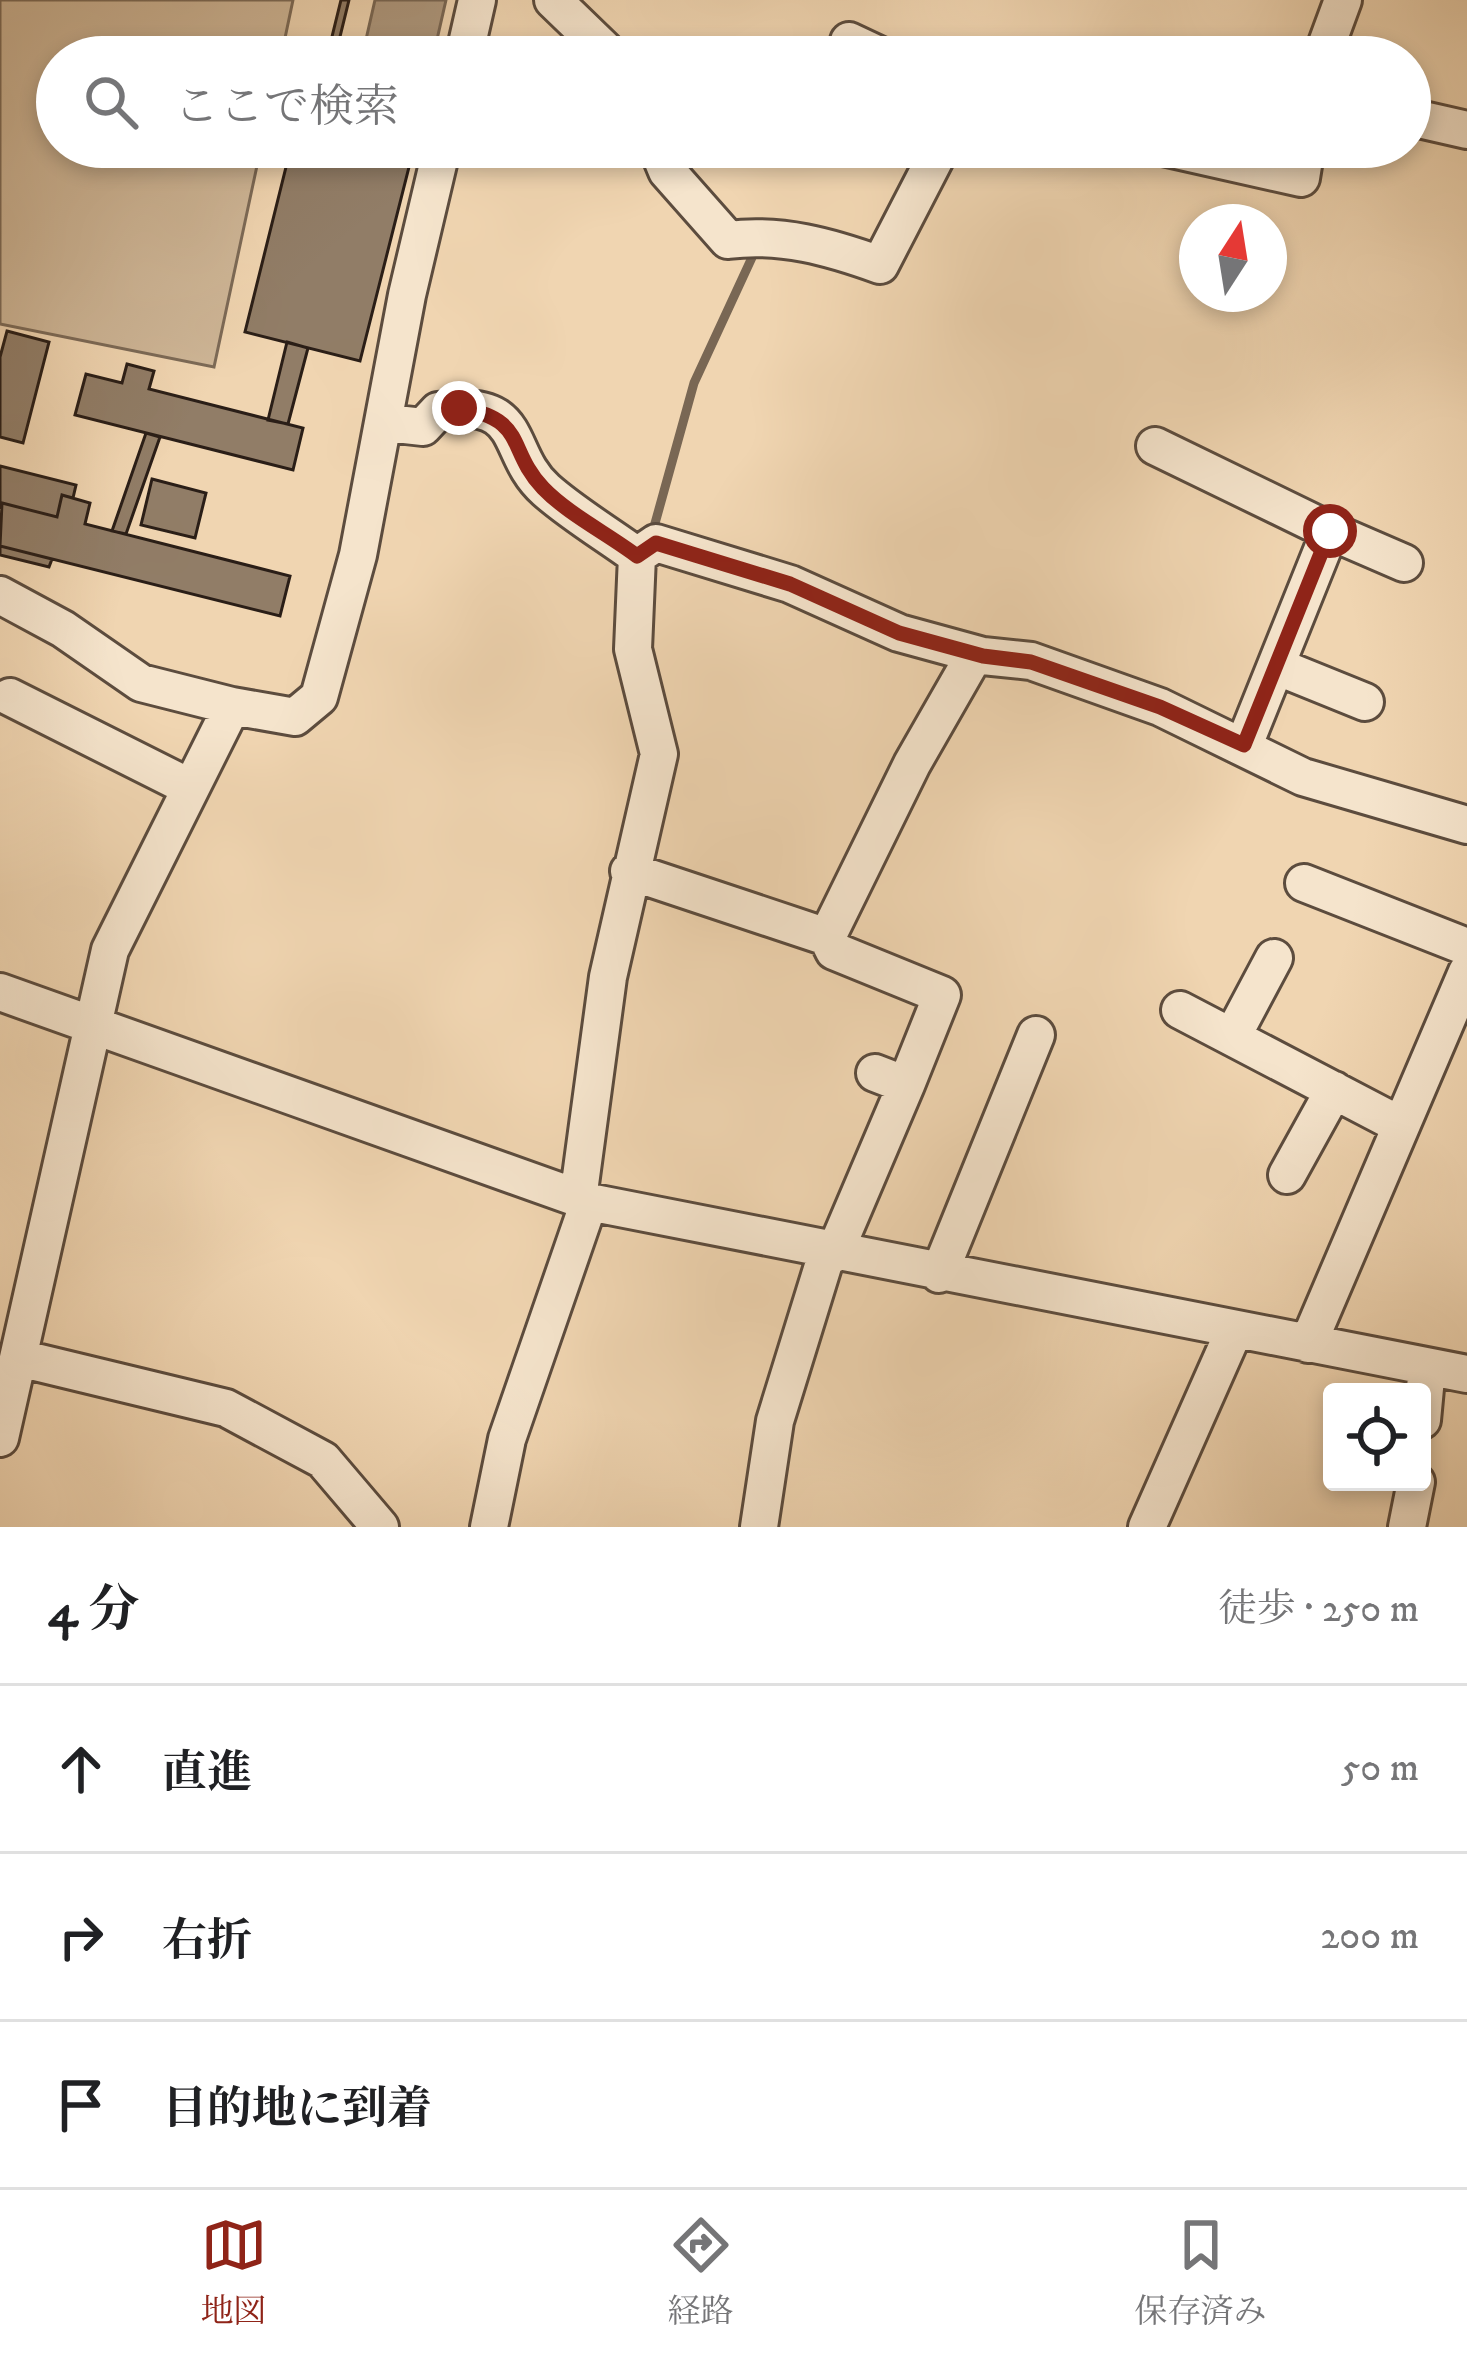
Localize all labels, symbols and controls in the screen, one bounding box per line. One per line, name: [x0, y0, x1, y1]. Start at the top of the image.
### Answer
search box: [36, 36, 1431, 168]
icon: search: [78, 69, 144, 135]
text: ここで検索: [174, 80, 399, 136]
north arrow: [1179, 204, 1287, 312]
route end: [432, 381, 486, 435]
route start: [1303, 504, 1357, 558]
map controls: [1323, 1383, 1431, 1491]
button: locate: [1323, 1383, 1431, 1491]
text: 4 分: [48, 1579, 139, 1643]
text: 徒歩 · 250 m: [1218, 1585, 1419, 1634]
icon: ahead: [48, 1736, 114, 1802]
text: 50 m: [1341, 1744, 1419, 1793]
text: 直進: [162, 1746, 252, 1802]
icon: right: [48, 1904, 114, 1970]
text: 200 m: [1320, 1912, 1419, 1961]
text: 右折: [162, 1914, 252, 1970]
icon: arrive: [48, 2072, 114, 2138]
text: 目的地に到着: [162, 2082, 432, 2138]
tab: 地図: [201, 2212, 267, 2333]
tab: 経路: [668, 2212, 734, 2333]
tab: 保存済み: [1135, 2212, 1267, 2333]

